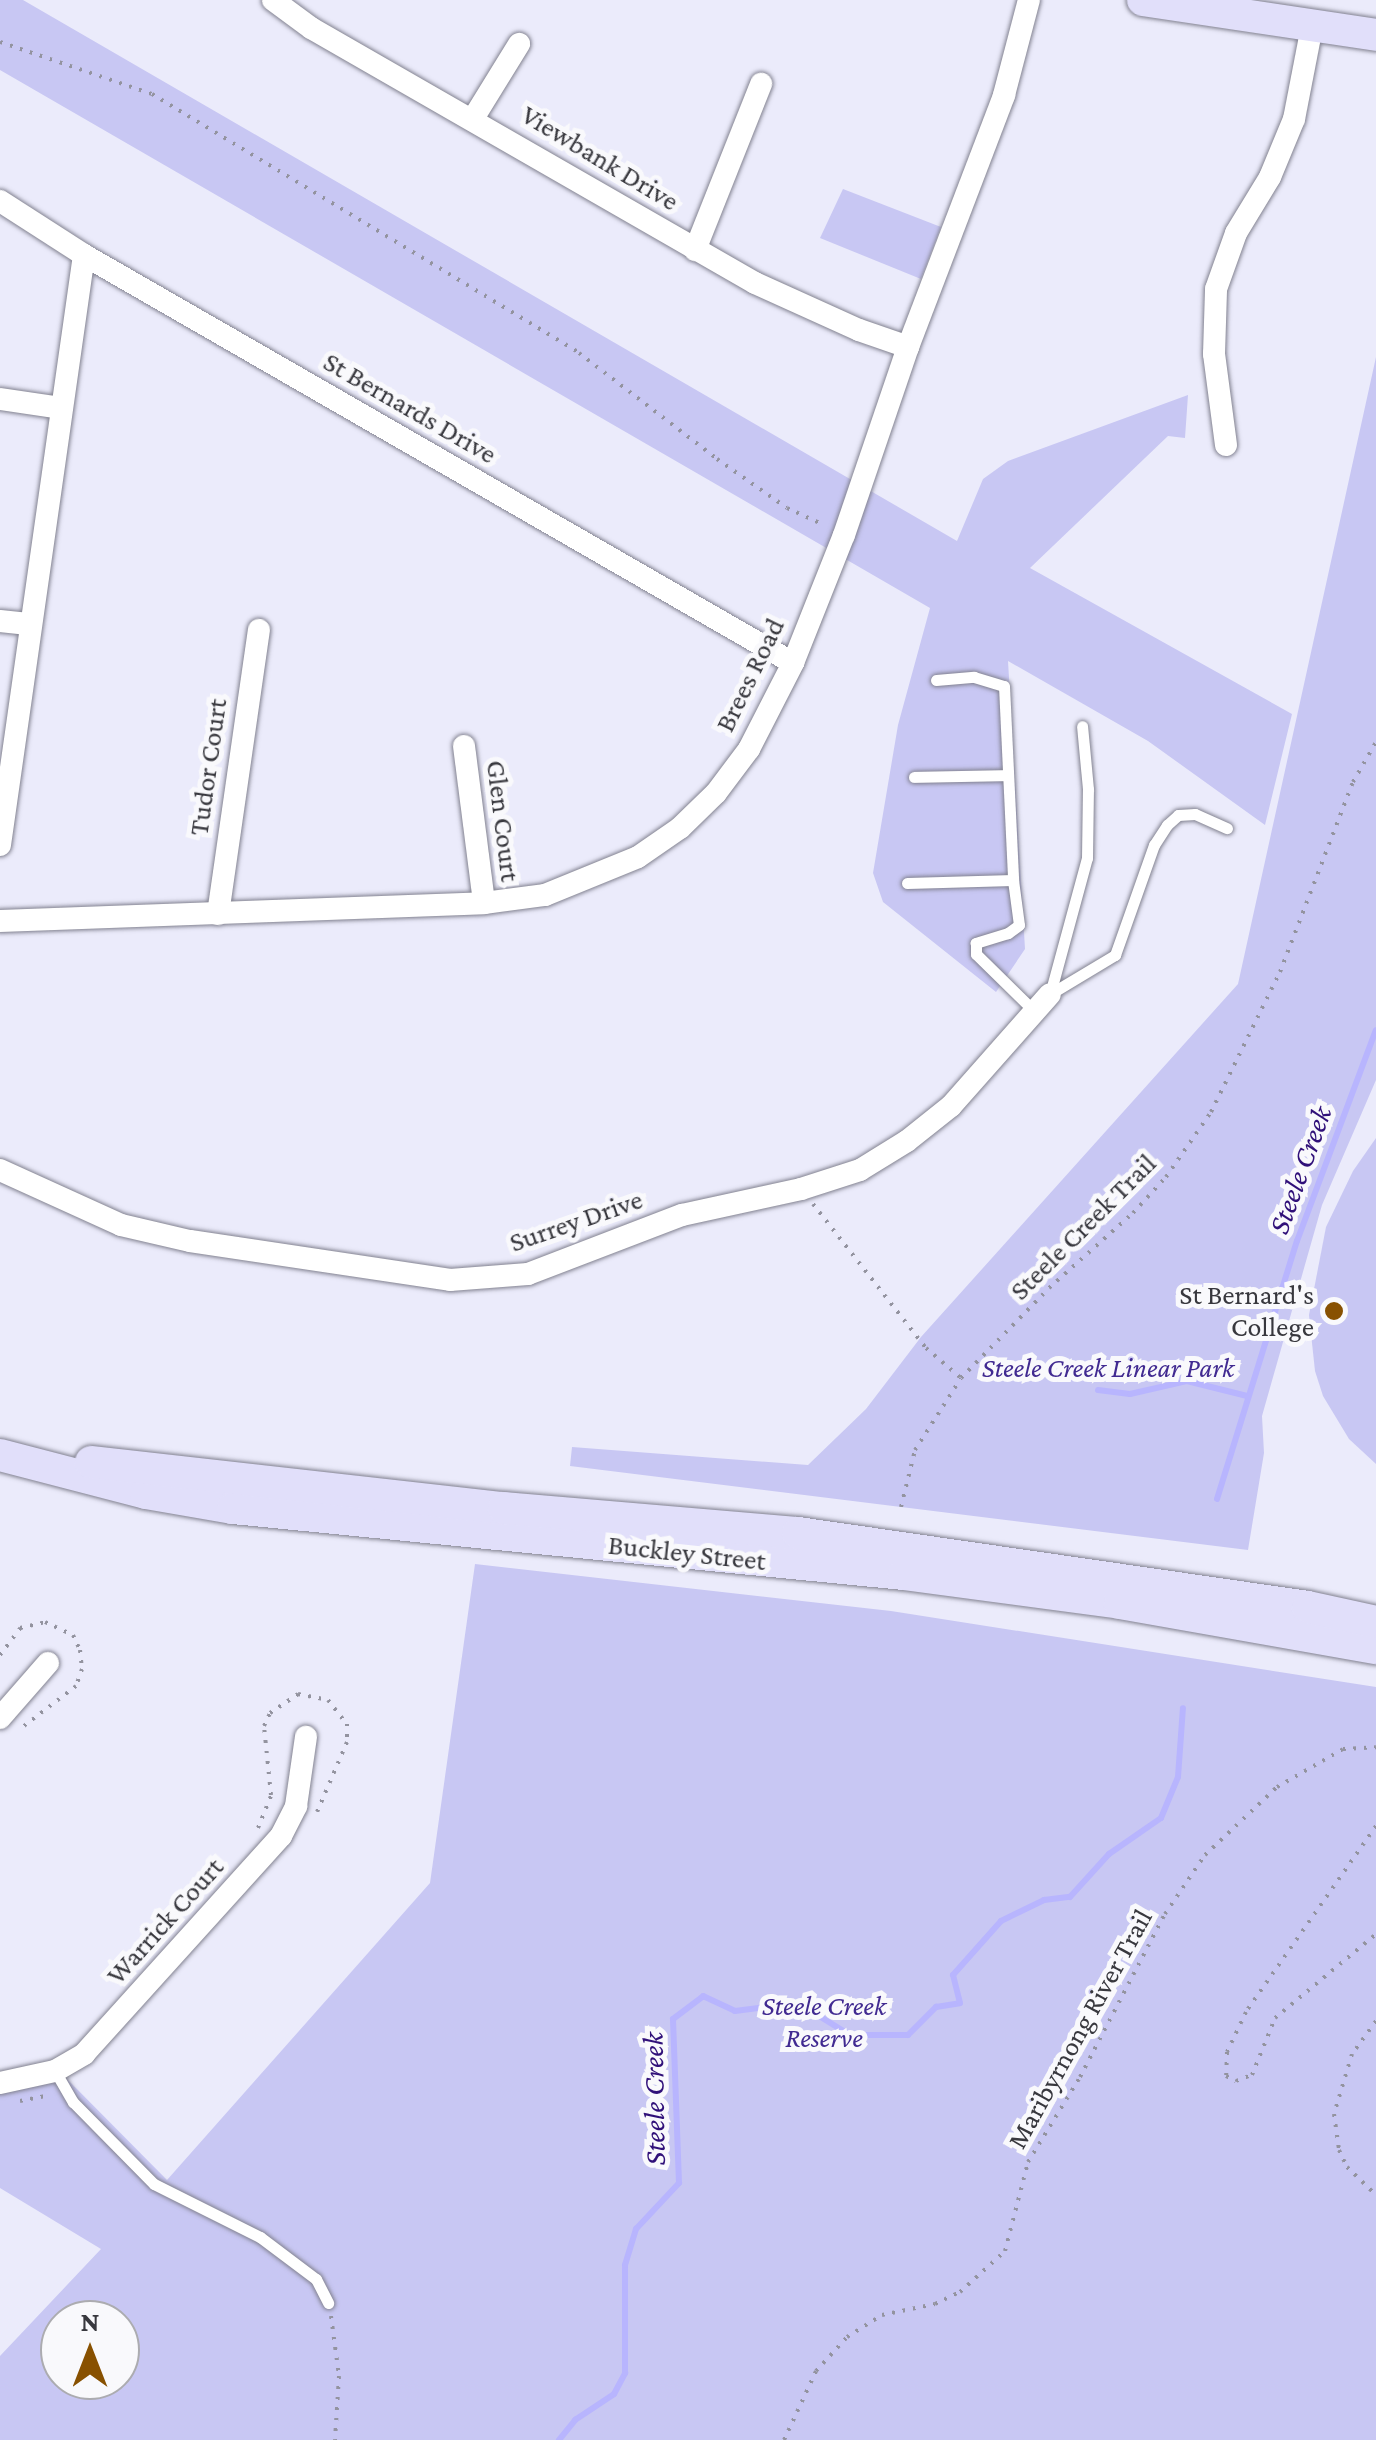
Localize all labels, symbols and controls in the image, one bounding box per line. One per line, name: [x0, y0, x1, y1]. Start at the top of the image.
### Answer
street label: Viewbank Drive: [515, 98, 685, 218]
street label: St Bernards Drive: [317, 345, 503, 471]
street label: Brees Road: [708, 613, 792, 737]
street label: Tudor Court: [182, 696, 234, 838]
street label: Glen Court: [479, 758, 527, 884]
water label: Steele Creek: [1260, 1101, 1340, 1239]
street label: Steele Creek Trail: [1003, 1147, 1163, 1307]
street label: Surrey Drive: [505, 1183, 647, 1259]
place label: St Bernard's College: [1179, 1278, 1314, 1344]
marker: St Bernard's College: [1323, 1300, 1345, 1322]
park label: Steele Creek Linear Park: [982, 1351, 1234, 1385]
street label: Buckley Street: [606, 1528, 768, 1578]
street label: Warrick Court: [99, 1851, 231, 1991]
street label: Maribyrnong River Trail: [1000, 1903, 1160, 2155]
park label: Steele Creek Reserve: [762, 1989, 886, 2055]
water label: Steele Creek: [635, 2032, 673, 2166]
north arrow: [40, 2300, 140, 2400]
text: N: [80, 2306, 100, 2337]

